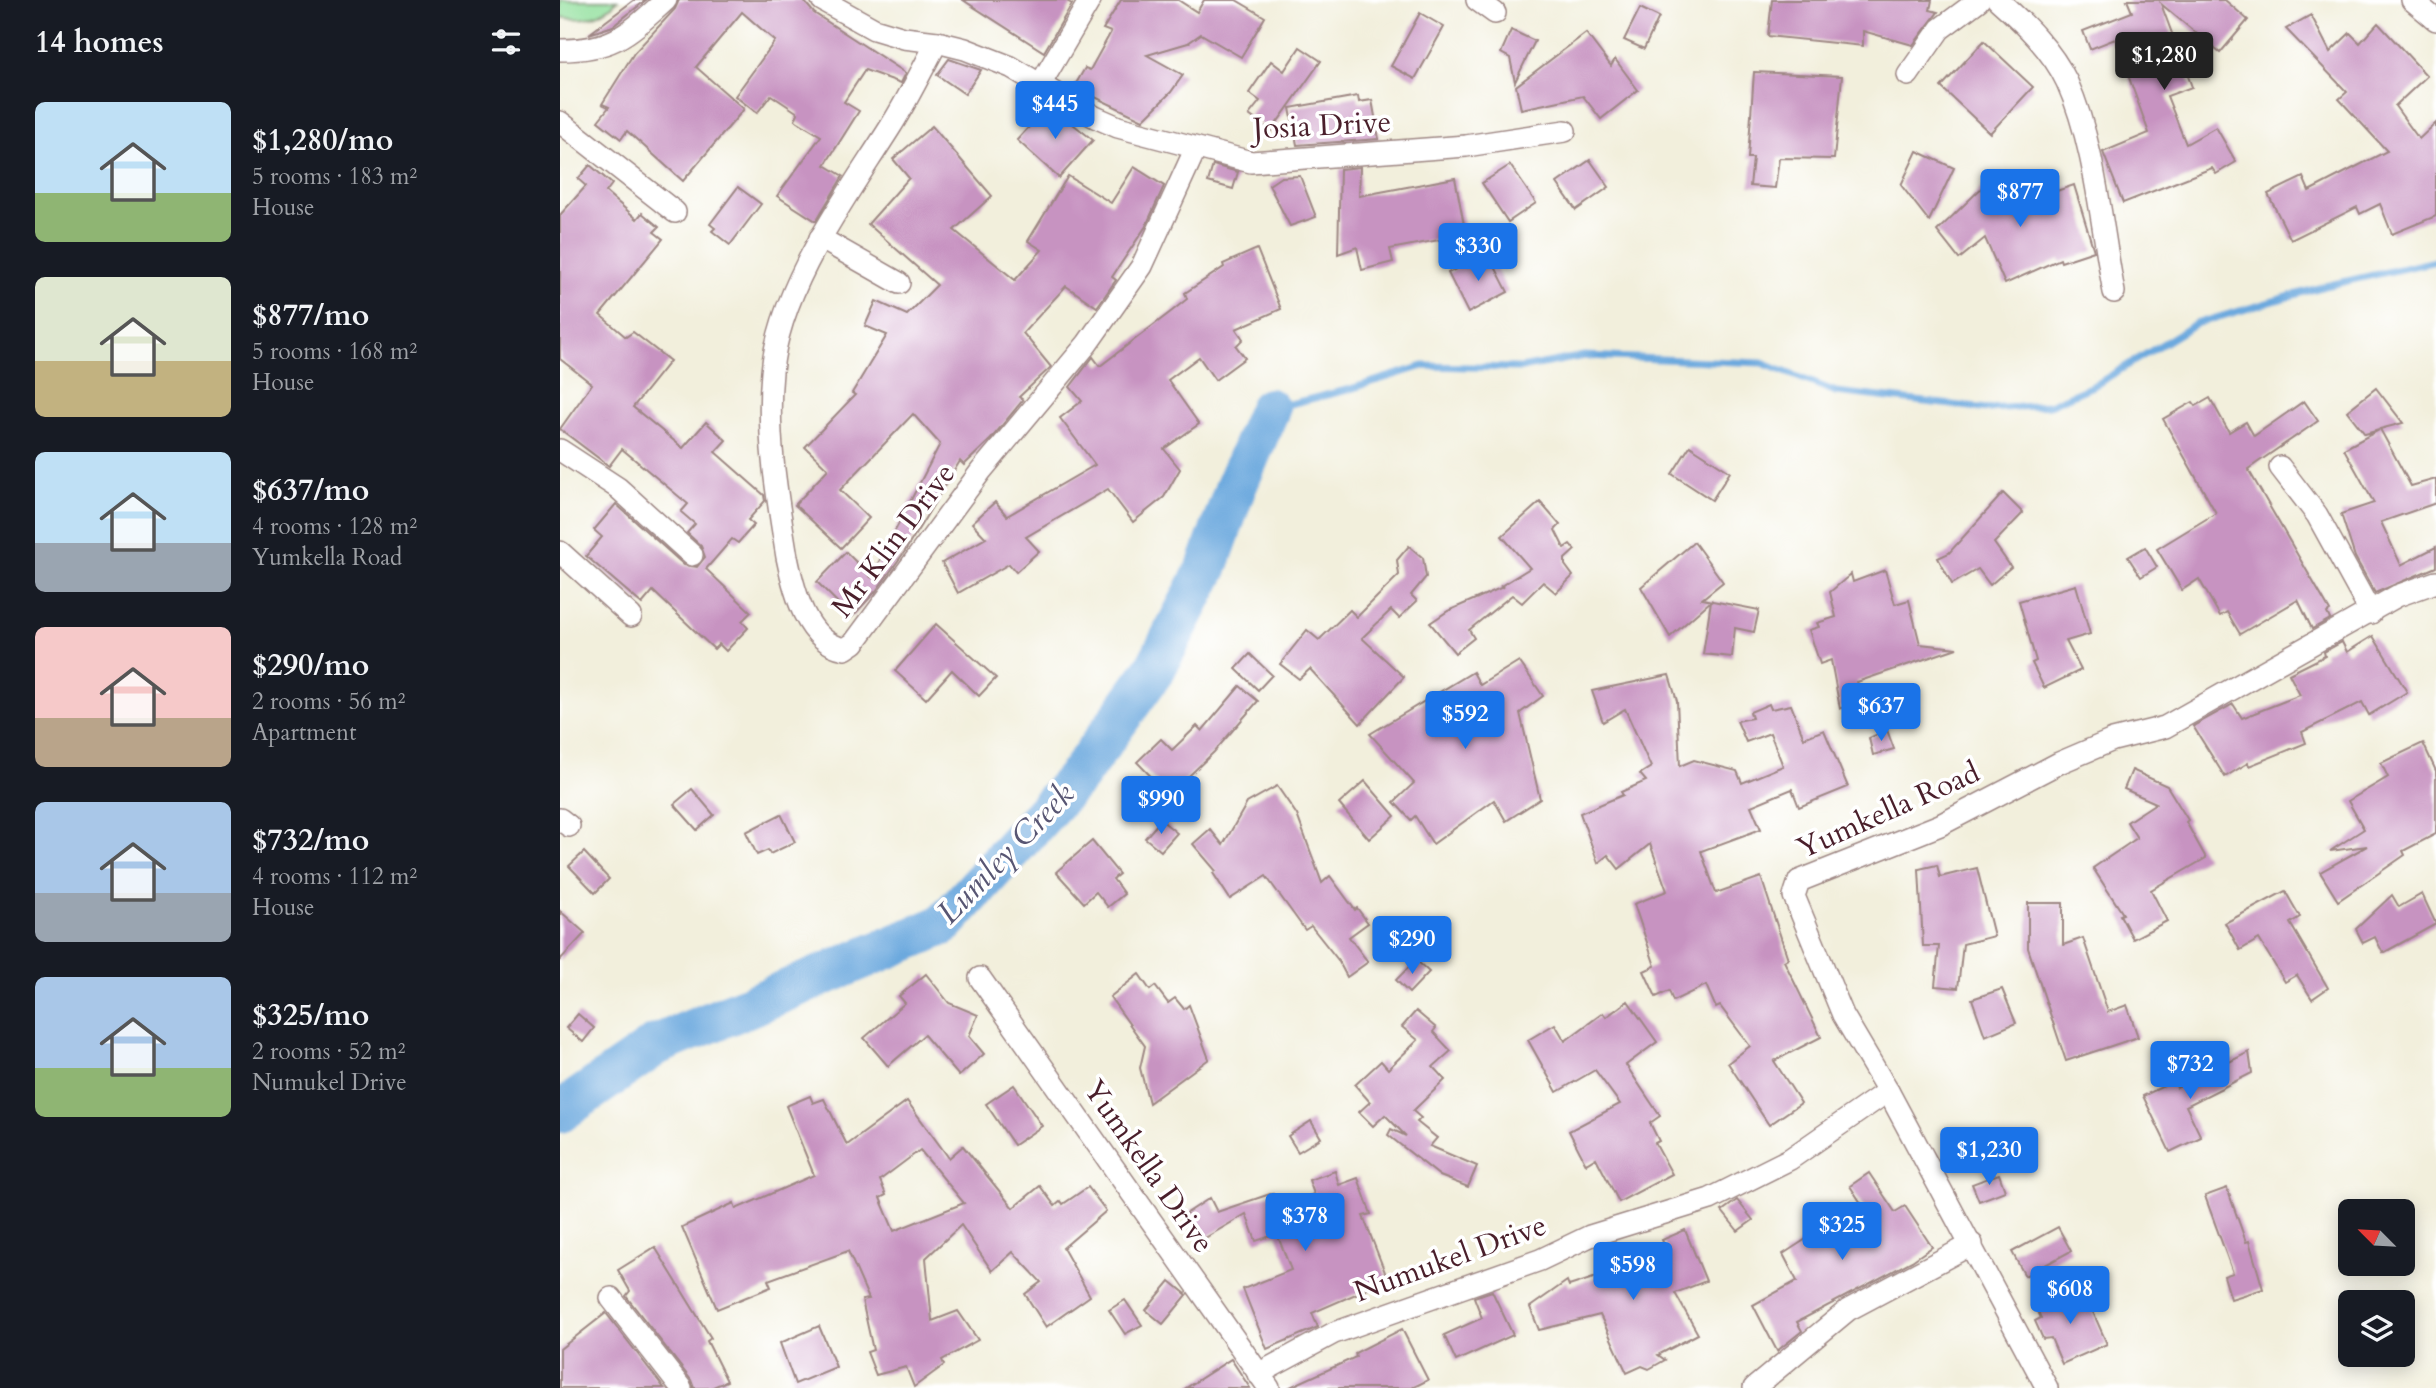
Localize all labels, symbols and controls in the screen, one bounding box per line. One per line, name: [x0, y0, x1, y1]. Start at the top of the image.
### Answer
text: 14 homes: [35, 22, 164, 63]
icon: filters: [487, 23, 525, 61]
pin: $1,280: [2107, 32, 2221, 92]
text: $1,280: [2131, 39, 2197, 70]
pin: $445: [1014, 82, 1096, 141]
text: $445: [1031, 88, 1079, 119]
street label: Josia Drive: [1248, 101, 1392, 150]
text: $1,280/mo: [252, 120, 393, 161]
icon: home: [91, 130, 175, 214]
text: 5 rooms · 183 m²: [252, 161, 417, 192]
pin: $877: [1979, 170, 2061, 229]
text: $877: [1996, 176, 2044, 207]
text: House: [252, 192, 314, 223]
pin: $330: [1437, 224, 1519, 283]
text: $330: [1454, 230, 1502, 261]
text: $877/mo: [252, 295, 369, 336]
icon: home: [91, 305, 175, 389]
text: 5 rooms · 168 m²: [252, 336, 417, 367]
text: House: [252, 367, 314, 398]
street label: Mr Klin Drive: [822, 455, 965, 626]
text: $637/mo: [252, 470, 369, 511]
icon: home: [91, 480, 175, 564]
text: 4 rooms · 128 m²: [252, 511, 417, 542]
text: Yumkella Road: [252, 542, 402, 573]
text: $290/mo: [252, 645, 369, 686]
icon: home: [91, 655, 175, 739]
pin: $637: [1840, 684, 1922, 743]
text: 2 rooms · 56 m²: [252, 686, 405, 717]
text: $637: [1857, 690, 1905, 721]
pin: $592: [1424, 692, 1506, 751]
text: $592: [1441, 698, 1489, 729]
text: Apartment: [252, 717, 356, 748]
street label: Yumkella Road: [1790, 752, 1986, 869]
water label: Lumley Creek: [927, 773, 1084, 934]
pin: $990: [1120, 776, 1202, 836]
text: $990: [1137, 783, 1185, 814]
text: $732/mo: [252, 820, 369, 861]
icon: home: [91, 830, 175, 914]
text: 4 rooms · 112 m²: [252, 861, 417, 892]
text: House: [252, 892, 314, 923]
pin: $290: [1371, 916, 1453, 976]
text: $290: [1388, 923, 1436, 954]
text: $325/mo: [252, 995, 369, 1036]
icon: home: [91, 1005, 175, 1089]
text: 2 rooms · 52 m²: [252, 1036, 405, 1067]
pin: $732: [2149, 1042, 2231, 1101]
text: $732: [2166, 1048, 2214, 1079]
text: Numukel Drive: [252, 1067, 407, 1098]
street label: Yumkella Drive: [1074, 1071, 1224, 1261]
pin: $1,230: [1932, 1128, 2046, 1187]
text: $1,230: [1956, 1134, 2022, 1165]
pin: $378: [1264, 1194, 1346, 1253]
north arrow: [2338, 1199, 2415, 1276]
map controls: [2338, 1199, 2415, 1367]
text: $378: [1281, 1200, 1329, 1231]
pin: $325: [1801, 1202, 1883, 1262]
street label: Numukel Drive: [1348, 1205, 1552, 1312]
text: $325: [1818, 1209, 1866, 1240]
pin: $598: [1592, 1242, 1674, 1302]
text: $598: [1609, 1249, 1657, 1280]
pin: $608: [2029, 1266, 2111, 1326]
text: $608: [2046, 1273, 2094, 1304]
button: layers: [2338, 1290, 2415, 1367]

